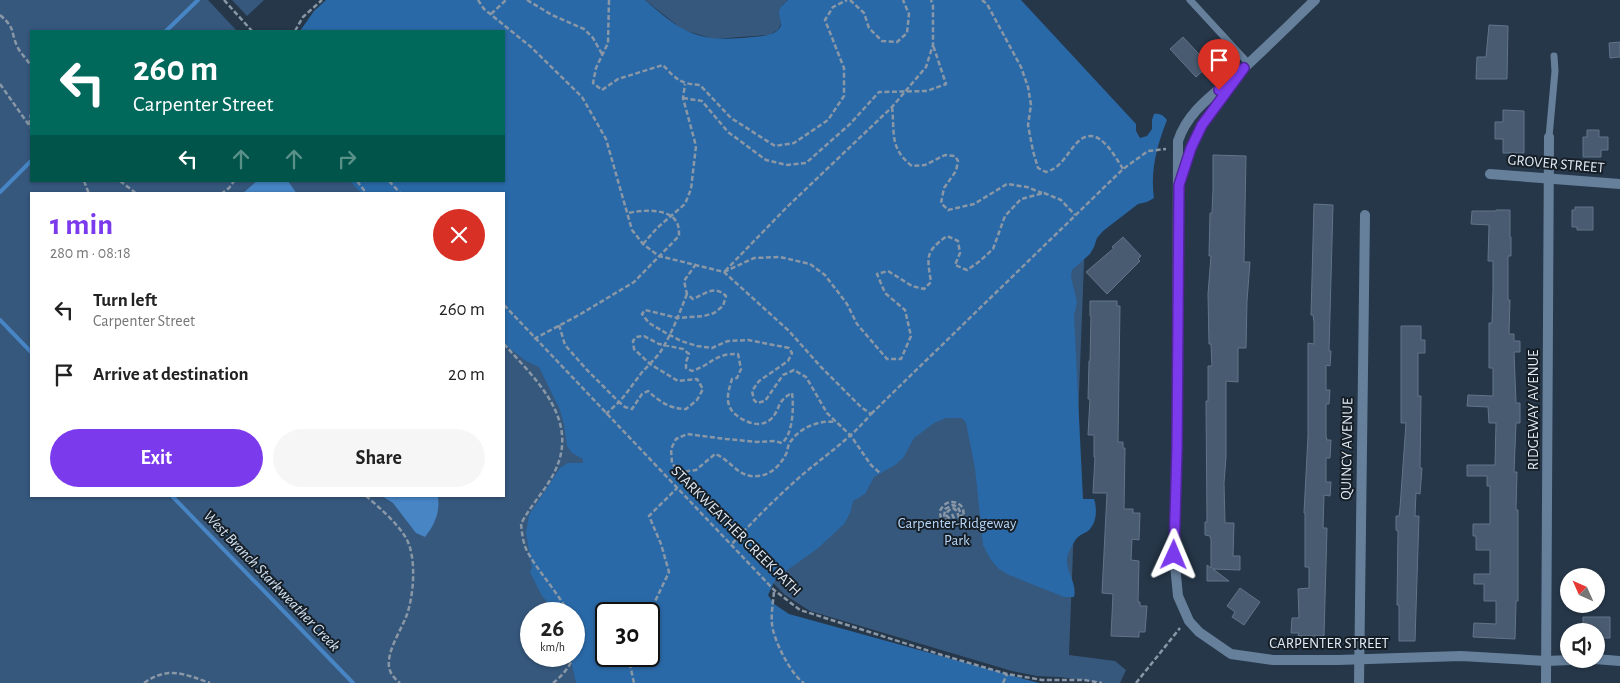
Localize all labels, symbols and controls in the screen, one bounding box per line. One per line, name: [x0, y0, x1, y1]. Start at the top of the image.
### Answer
pin: [1198, 39, 1240, 90]
icon: arrive: [1205, 46, 1233, 74]
icon: left: [50, 50, 115, 115]
text: 260 m: [133, 52, 218, 87]
text: Carpenter Street: [133, 93, 274, 115]
icon: left: [174, 145, 202, 173]
icon: ahead: [227, 145, 255, 173]
icon: ahead: [280, 145, 308, 173]
icon: right: [333, 145, 361, 173]
street label: GROVER STREET: [1507, 152, 1606, 176]
button: close: [433, 209, 485, 261]
text: 1 min: [50, 210, 113, 240]
text: 280 m · 08:18: [50, 245, 130, 261]
text: Turn left: [93, 291, 157, 310]
icon: left: [50, 296, 78, 324]
text: 260 m: [439, 300, 485, 319]
text: Carpenter Street: [93, 313, 195, 329]
street label: RIDGEWAY AVENUE: [1526, 350, 1541, 470]
icon: arrive: [50, 361, 78, 389]
text: Arrive at destination: [93, 365, 249, 384]
text: 20 m: [448, 365, 485, 384]
street label: QUINCY AVENUE: [1339, 398, 1355, 500]
button: Exit: [50, 429, 263, 487]
button: Share: [273, 429, 485, 487]
street label: STARKWEATHER CREEK PATH: [668, 463, 804, 599]
water label: West Branch Starkweather Creek: [201, 508, 343, 654]
park label: Carpenter-Ridgeway Park: [898, 516, 1017, 548]
position arrow: [1147, 528, 1199, 580]
north arrow: [1560, 568, 1605, 612]
map controls: [1560, 568, 1605, 668]
speed limit sign: 30: [595, 602, 660, 667]
text: 26: [541, 616, 564, 641]
button: sound: [1560, 623, 1605, 668]
street label: CARPENTER STREET: [1269, 636, 1389, 651]
text: km/h: [540, 641, 565, 653]

